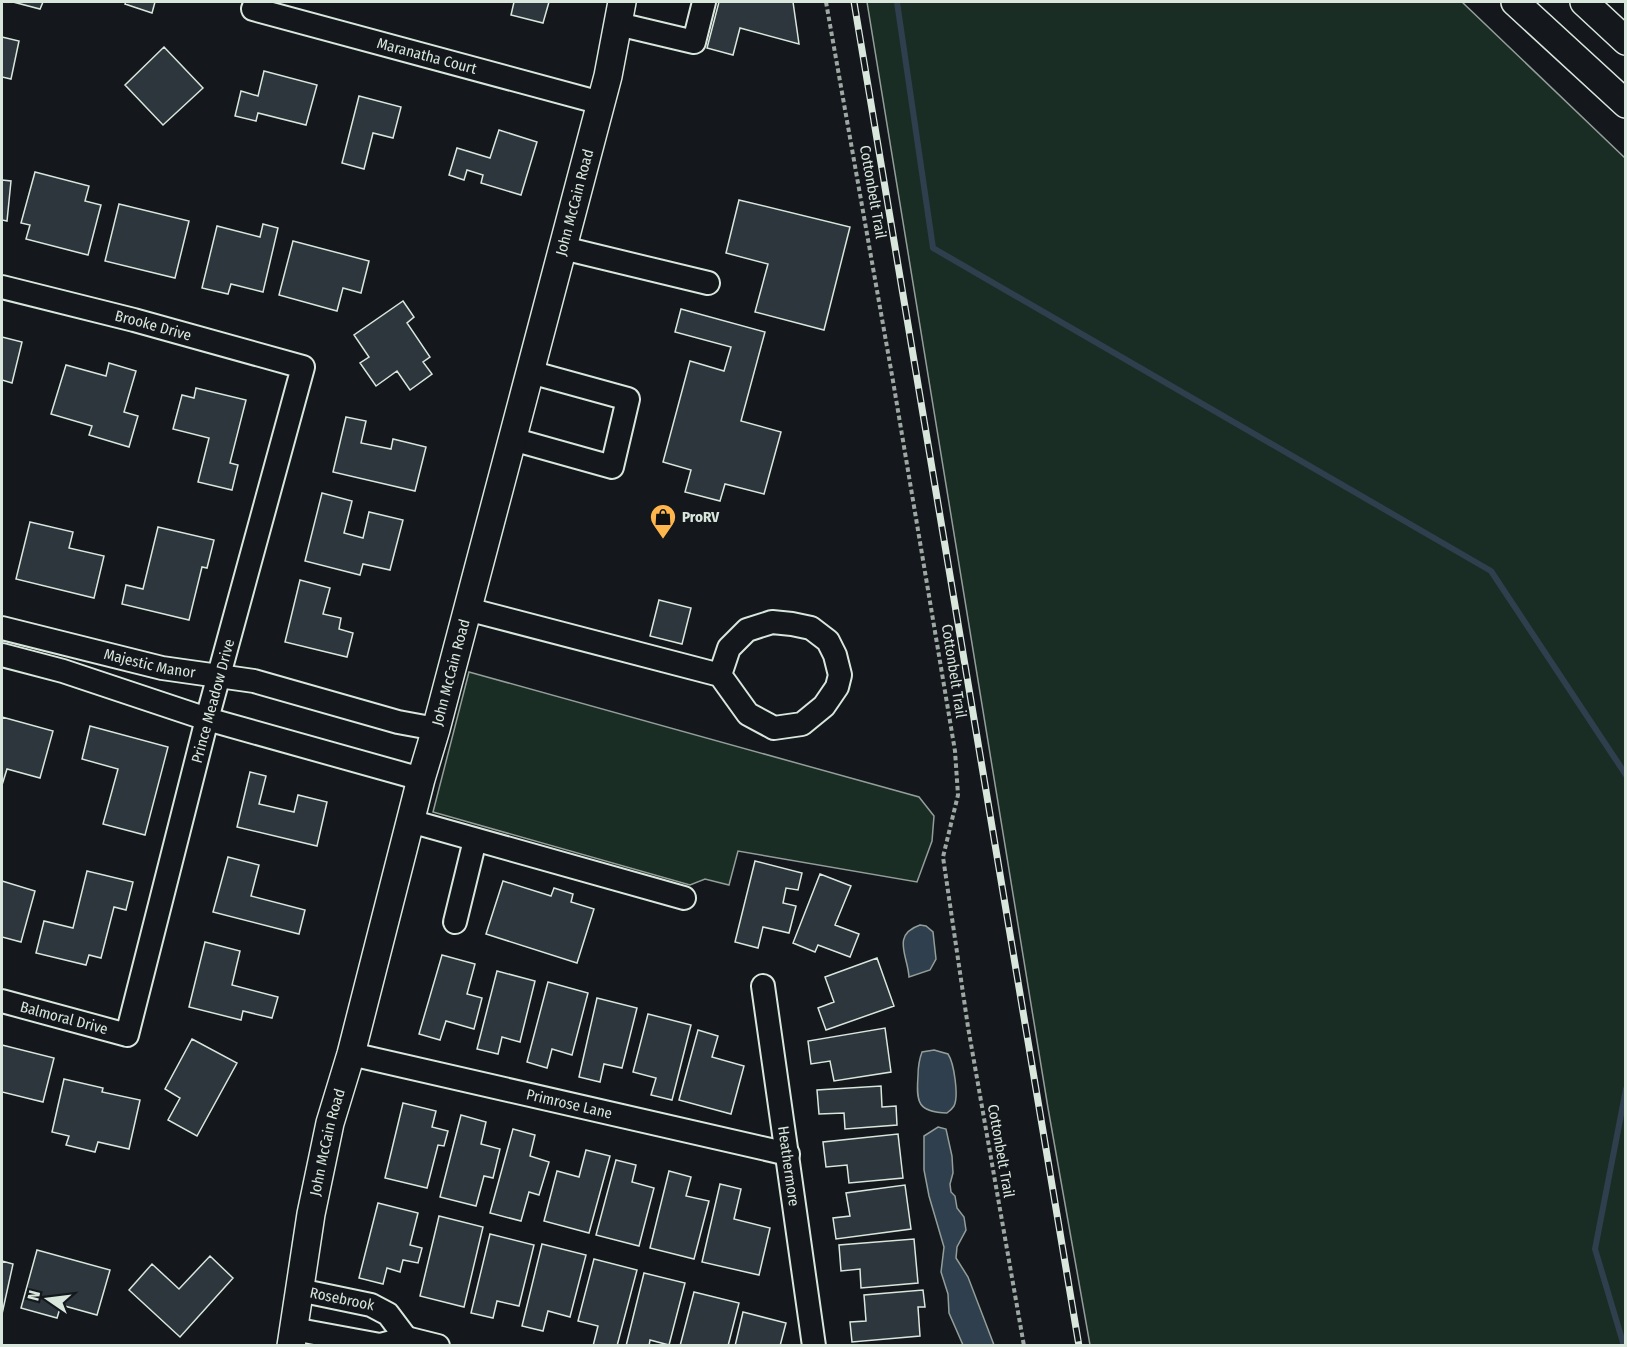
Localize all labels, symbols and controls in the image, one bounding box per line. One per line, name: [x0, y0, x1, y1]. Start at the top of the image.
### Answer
street label: Maranatha Court: [375, 34, 479, 78]
street label: Cottonbelt Trail: [856, 144, 890, 240]
street label: John McCain Road: [552, 147, 597, 258]
street label: Brooke Drive: [113, 307, 193, 345]
shop icon: ProRV: [648, 502, 678, 540]
place label: ProRV: [682, 508, 720, 526]
street label: John McCain Road: [428, 617, 474, 728]
street label: Cottonbelt Trail: [938, 623, 970, 719]
street label: Prince Meadow Drive: [188, 637, 238, 765]
street label: Majestic Manor: [102, 645, 197, 682]
street label: Balmoral Drive: [18, 998, 110, 1038]
street label: Primrose Lane: [525, 1085, 614, 1122]
street label: John McCain Road: [306, 1087, 349, 1198]
street label: Cottonbelt Trail: [984, 1103, 1018, 1199]
street label: Heathermore: [774, 1125, 803, 1208]
north arrow: [18, 1269, 78, 1329]
street label: Rosebrook: [308, 1284, 376, 1314]
text: N: [24, 1289, 44, 1302]

